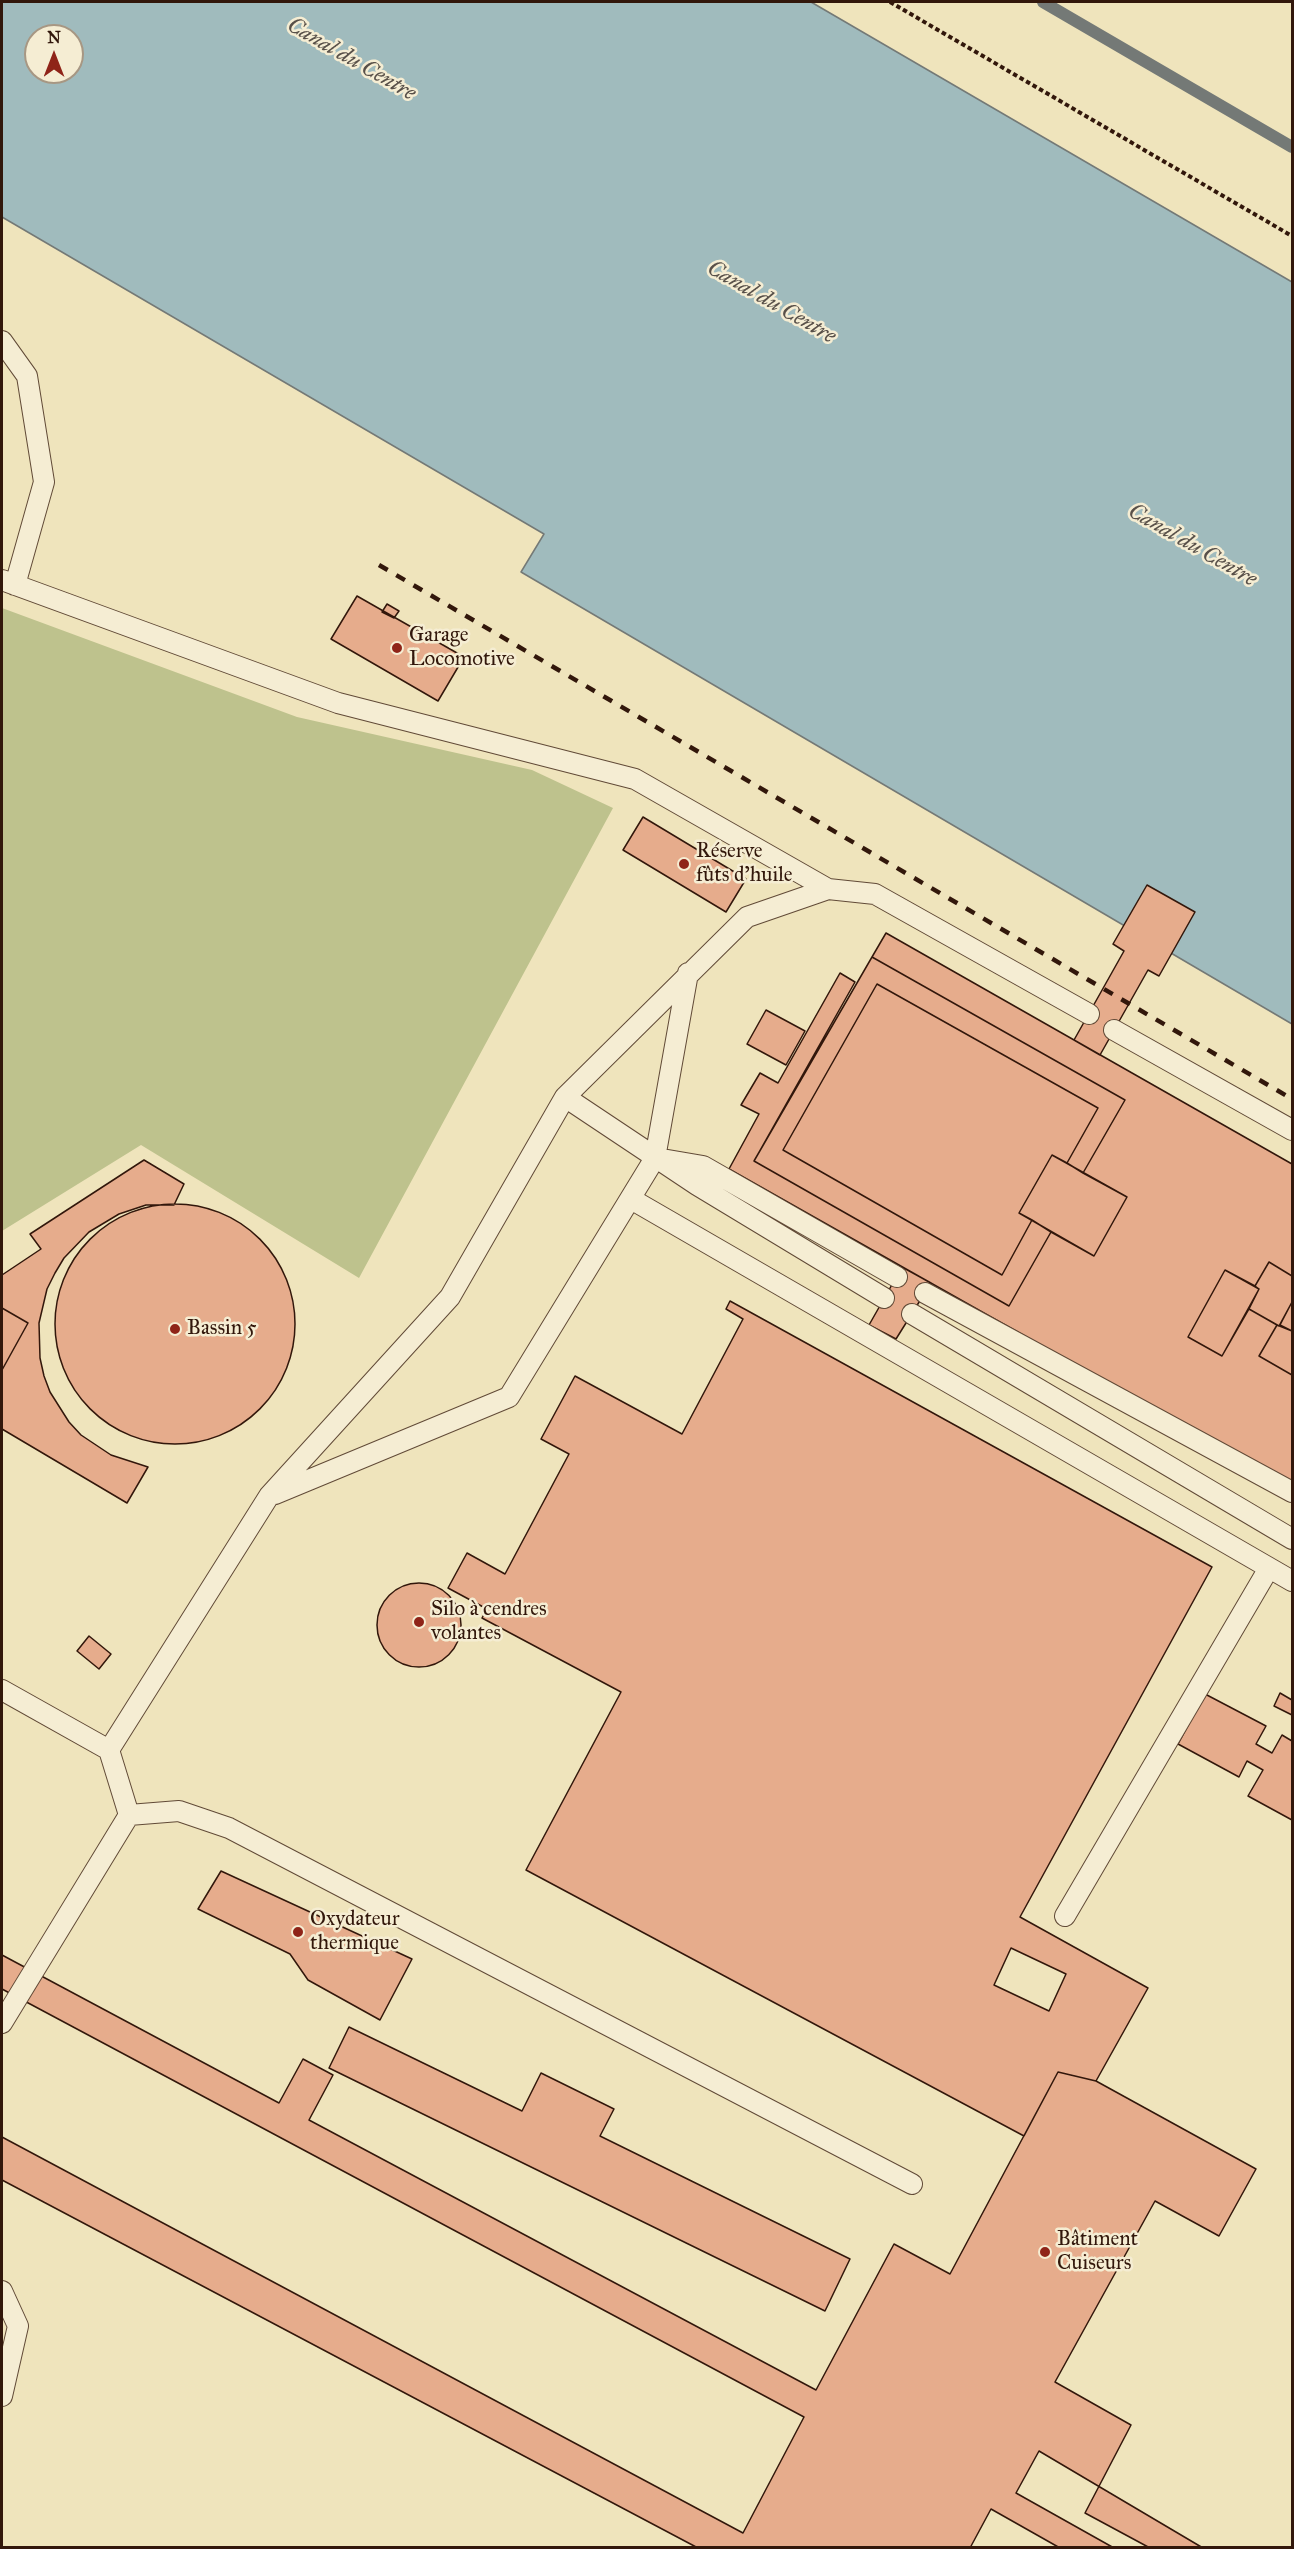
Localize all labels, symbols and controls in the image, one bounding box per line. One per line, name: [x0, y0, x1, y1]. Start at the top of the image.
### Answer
water label: Canal du Centre: [282, 13, 420, 107]
north arrow: [24, 24, 84, 84]
text: N: [47, 28, 61, 47]
water label: Canal du Centre: [702, 256, 840, 350]
water label: Canal du Centre: [1123, 499, 1261, 593]
place label: Garage Locomotive: [409, 623, 515, 673]
marker: Garage Locomotive: [390, 641, 404, 655]
place label: Réserve fûts d'huile: [696, 839, 793, 889]
marker: Réserve fûts d'huile: [677, 857, 691, 871]
place label: Bassin 5: [187, 1316, 256, 1342]
marker: Bassin 5: [168, 1322, 182, 1336]
place label: Silo à cendres volantes: [431, 1597, 547, 1647]
marker: Silo à cendres volantes: [412, 1615, 426, 1629]
place label: Oxydateur thermique: [310, 1907, 400, 1957]
marker: Oxydateur thermique: [291, 1925, 305, 1939]
place label: Bâtiment Cuiseurs: [1057, 2227, 1138, 2277]
marker: Bâtiment Cuiseurs: [1038, 2245, 1052, 2259]

